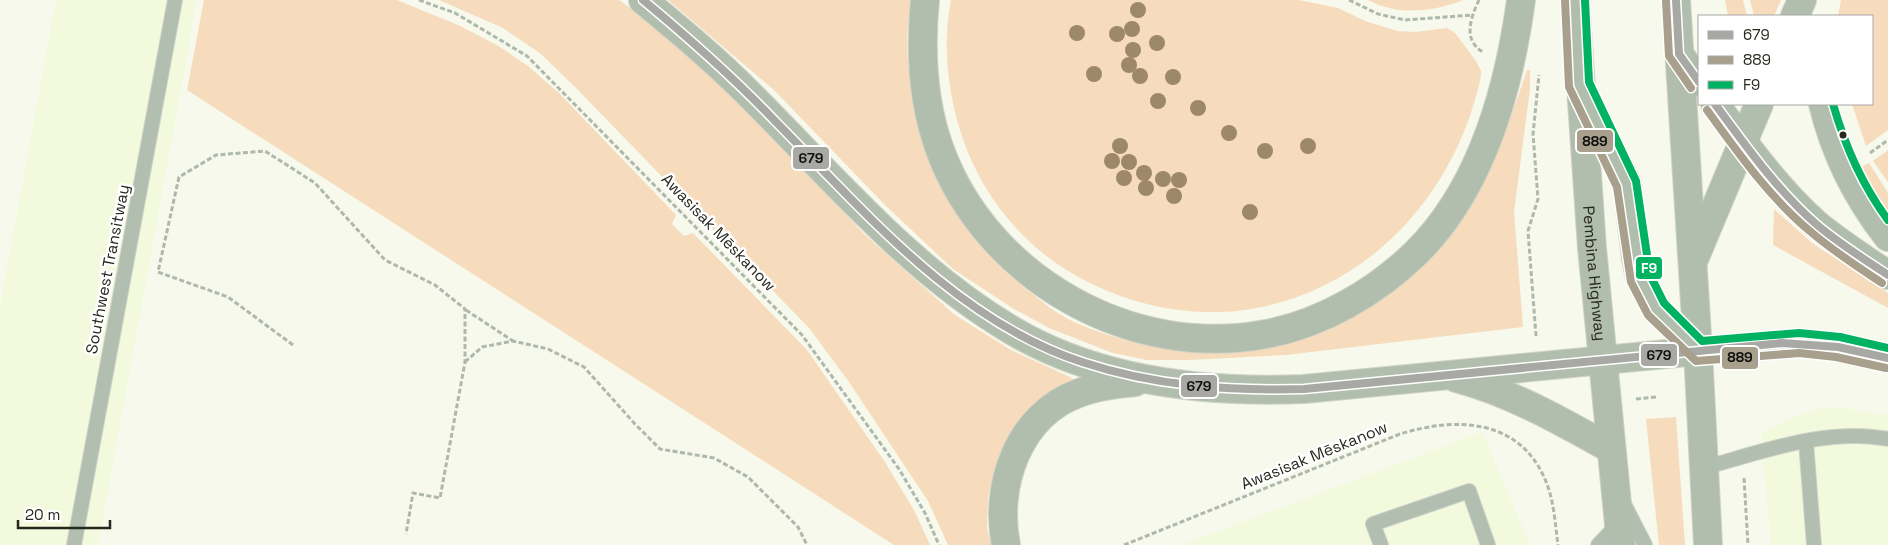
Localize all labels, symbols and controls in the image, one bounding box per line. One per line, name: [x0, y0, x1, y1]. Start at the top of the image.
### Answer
legend: [1698, 15, 1873, 105]
text: 679: [1743, 25, 1770, 44]
text: 889: [1743, 50, 1771, 69]
text: F9: [1743, 75, 1760, 94]
line badge: 889: [1576, 129, 1614, 153]
unlabelled marker: [1838, 130, 1848, 140]
text: 889: [1582, 132, 1608, 150]
line badge: 679: [792, 146, 830, 170]
text: 679: [799, 149, 823, 167]
street label: Awasisak Mēskanow: [657, 169, 780, 296]
street label: Southwest Transitway: [81, 183, 134, 356]
street label: Pembina Highway: [1578, 205, 1611, 342]
line badge: F9: [1635, 256, 1663, 280]
text: F9: [1641, 259, 1657, 277]
line badge: 679: [1640, 343, 1678, 367]
text: 679: [1647, 346, 1671, 364]
line badge: 889: [1721, 346, 1759, 370]
text: 889: [1727, 348, 1753, 366]
line badge: 679: [1180, 374, 1218, 398]
text: 679: [1187, 377, 1211, 395]
street label: Awasisak Mēskanow: [1238, 416, 1391, 494]
scale bar: [18, 498, 110, 530]
text: 20 m: [25, 505, 60, 524]

